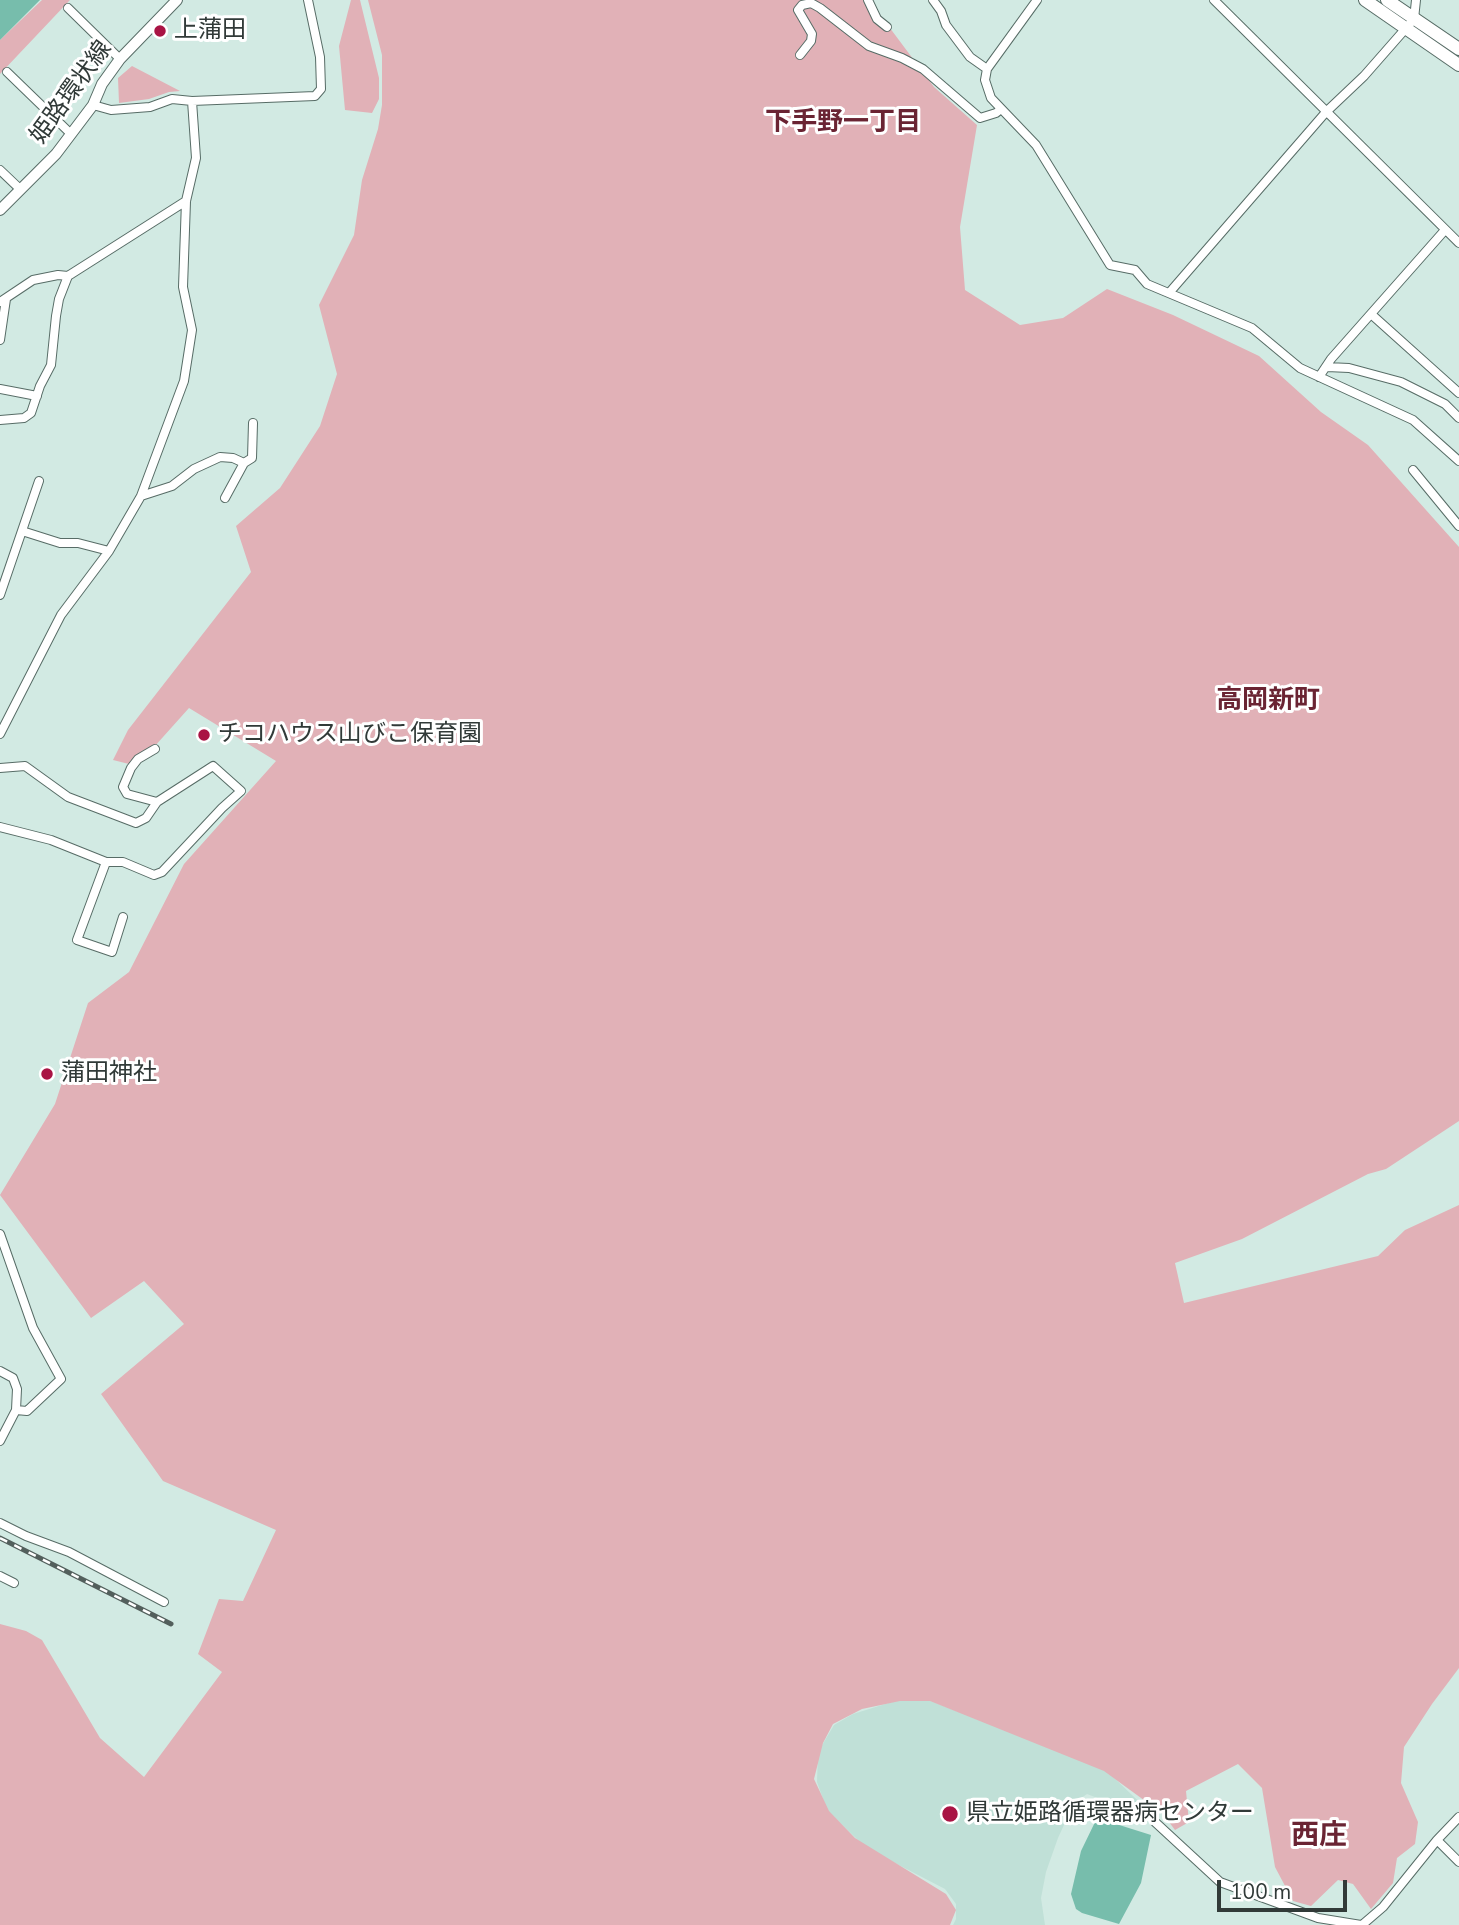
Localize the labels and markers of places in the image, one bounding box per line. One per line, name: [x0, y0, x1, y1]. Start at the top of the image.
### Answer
place label: 上蒲田: [174, 17, 246, 45]
marker: 上蒲田: [152, 23, 168, 39]
place label: チコハウス山びこ保育園: [218, 721, 482, 749]
marker: チコハウス山びこ保育園: [196, 727, 212, 743]
place label: 蒲田神社: [61, 1060, 157, 1088]
marker: 蒲田神社: [39, 1066, 55, 1082]
place label: 県立姫路循環器病センター: [966, 1800, 1254, 1828]
marker: 県立姫路循環器病センター: [940, 1804, 960, 1824]

